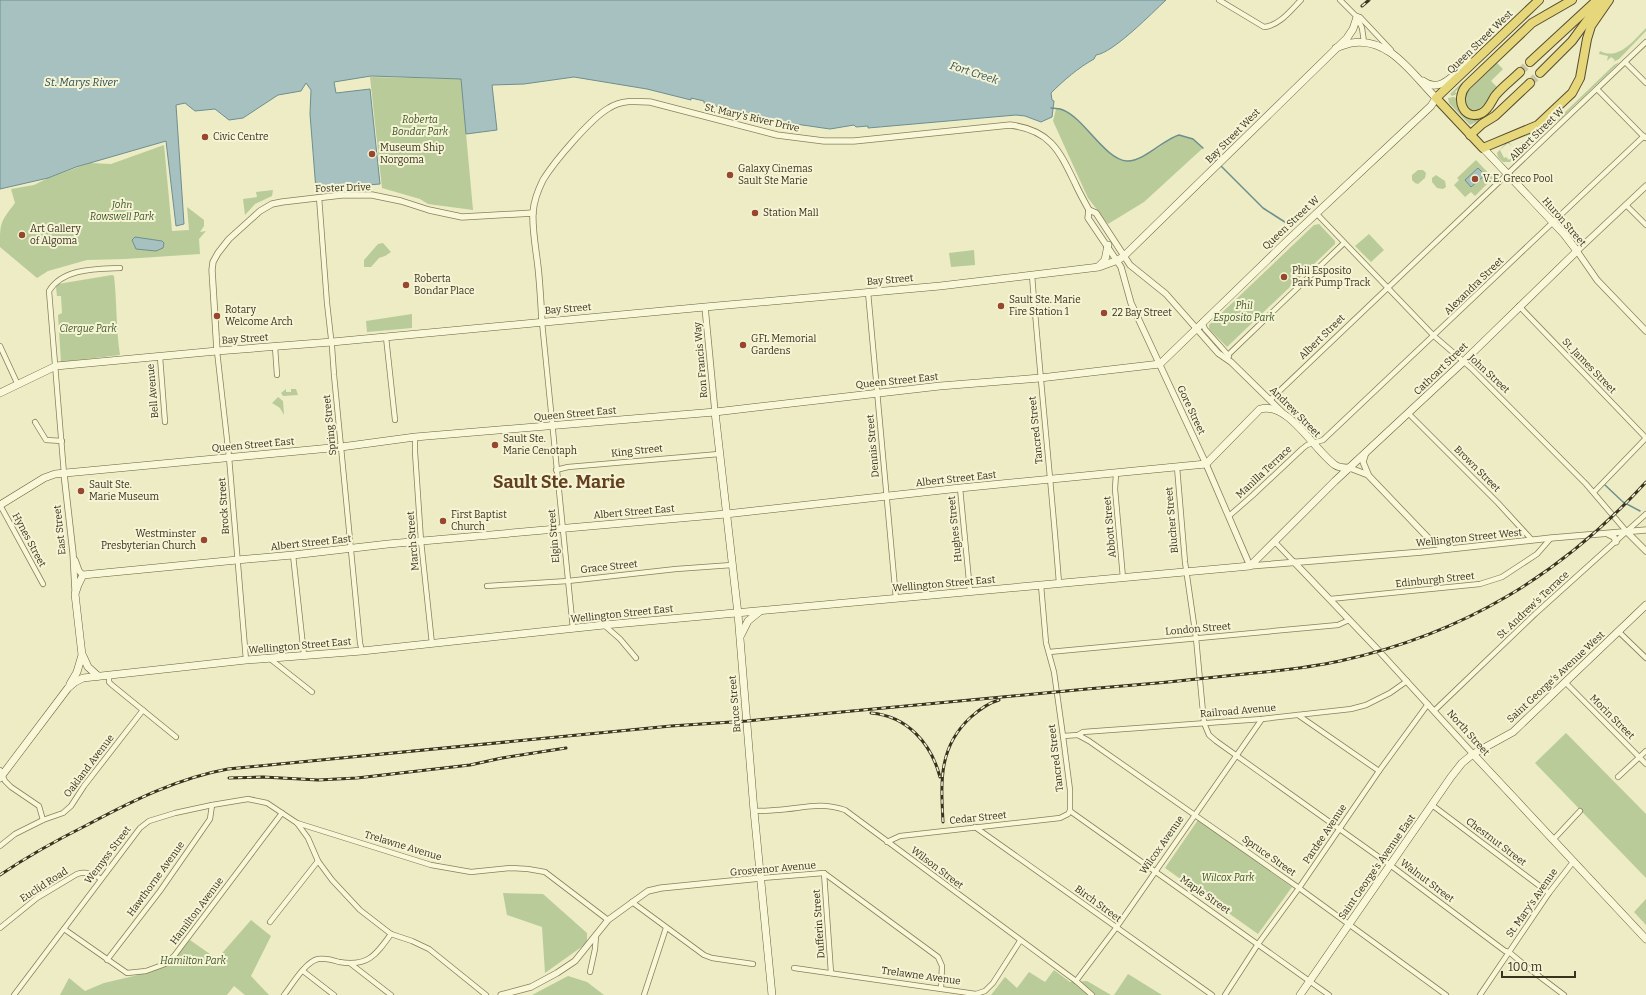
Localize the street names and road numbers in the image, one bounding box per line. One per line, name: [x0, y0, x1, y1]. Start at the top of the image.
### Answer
street label: Queen Street West: [1445, 7, 1516, 76]
street label: St. Mary's River Drive: [703, 101, 801, 135]
street label: Albert Street W: [1507, 104, 1567, 163]
street label: Bay Street West: [1203, 106, 1263, 166]
street label: Foster Drive: [315, 181, 371, 195]
street label: Queen Street W: [1260, 193, 1322, 252]
street label: Huron Street: [1540, 195, 1589, 249]
street label: Alexandra Street: [1442, 254, 1506, 317]
street label: Bay Street: [866, 272, 914, 288]
street label: Bay Street: [544, 301, 592, 317]
street label: Albert Street: [1296, 312, 1348, 362]
street label: Ron Francis Way: [692, 321, 710, 399]
street label: Bay Street: [221, 331, 269, 347]
street label: St. James Street: [1560, 336, 1619, 396]
street label: Cathcart Street: [1412, 340, 1471, 398]
street label: John Street: [1465, 351, 1512, 396]
street label: Bell Avenue: [145, 363, 161, 419]
street label: Queen Street East: [855, 371, 939, 391]
street label: Gore Street: [1174, 383, 1208, 437]
street label: Andrew Street: [1267, 384, 1323, 440]
street label: Spring Street: [321, 394, 339, 456]
street label: Tancred Street: [1026, 395, 1046, 464]
street label: Queen Street East: [533, 404, 617, 424]
street label: Dennis Street: [864, 414, 882, 478]
street label: Queen Street East: [211, 435, 295, 455]
street label: King Street: [610, 442, 664, 460]
street label: Manilla Terrace: [1234, 443, 1294, 501]
street label: Brown Street: [1451, 443, 1503, 495]
street label: Albert Street East: [915, 469, 997, 489]
street label: Brock Street: [216, 477, 232, 535]
street label: Blucher Street: [1163, 486, 1181, 554]
street label: Hughes Street: [946, 495, 964, 563]
street label: Abbott Street: [1101, 495, 1119, 558]
street label: Albert Street East: [593, 502, 675, 522]
street label: East Street: [51, 504, 69, 556]
street label: Elgin Street: [546, 508, 562, 563]
street label: March Street: [404, 510, 422, 571]
street label: Hynes Street: [10, 511, 48, 570]
street label: Wellington Street West: [1415, 526, 1523, 550]
street label: Albert Street East: [270, 533, 352, 553]
street label: Grace Street: [580, 558, 639, 576]
street label: St. Andrew's Terrace: [1495, 569, 1571, 641]
street label: Edinburgh Street: [1395, 570, 1475, 590]
street label: Wellington Street East: [892, 573, 996, 594]
street label: Wellington Street East: [570, 603, 674, 625]
street label: London Street: [1165, 620, 1232, 638]
street label: Saint George's Avenue West: [1505, 628, 1608, 725]
street label: Wellington Street East: [248, 635, 352, 656]
street label: Bruce Street: [726, 674, 743, 733]
street label: Morin Street: [1587, 692, 1637, 742]
street label: Railroad Avenue: [1199, 702, 1277, 720]
street label: North Street: [1444, 707, 1492, 759]
street label: Tancred Street: [1046, 723, 1066, 792]
street label: Oakland Avenue: [61, 732, 117, 800]
street label: Pardee Avenue: [1301, 802, 1349, 866]
street label: Cedar Street: [949, 809, 1008, 827]
street label: Saint George's Avenue East: [1336, 812, 1418, 922]
street label: Wilcox Avenue: [1137, 813, 1187, 877]
street label: Chestnut Street: [1463, 815, 1529, 869]
street label: Wemyss Street: [82, 824, 134, 886]
street label: Trelawne Avenue: [363, 829, 443, 863]
street label: Spruce Street: [1240, 833, 1298, 879]
street label: Hawthorne Avenue: [125, 839, 187, 919]
street label: Wilson Street: [908, 844, 966, 892]
street label: Walnut Street: [1398, 857, 1457, 905]
street label: Grosvenor Avenue: [730, 859, 816, 879]
street label: Euclid Road: [18, 865, 70, 905]
street label: St. Mary's Avenue: [1504, 866, 1560, 940]
street label: Maple Street: [1177, 873, 1233, 917]
street label: Hamilton Avenue: [168, 875, 226, 947]
street label: Birch Street: [1072, 883, 1124, 925]
street label: Dufferin Street: [811, 889, 827, 959]
street label: Trelawne Avenue: [880, 964, 962, 988]

